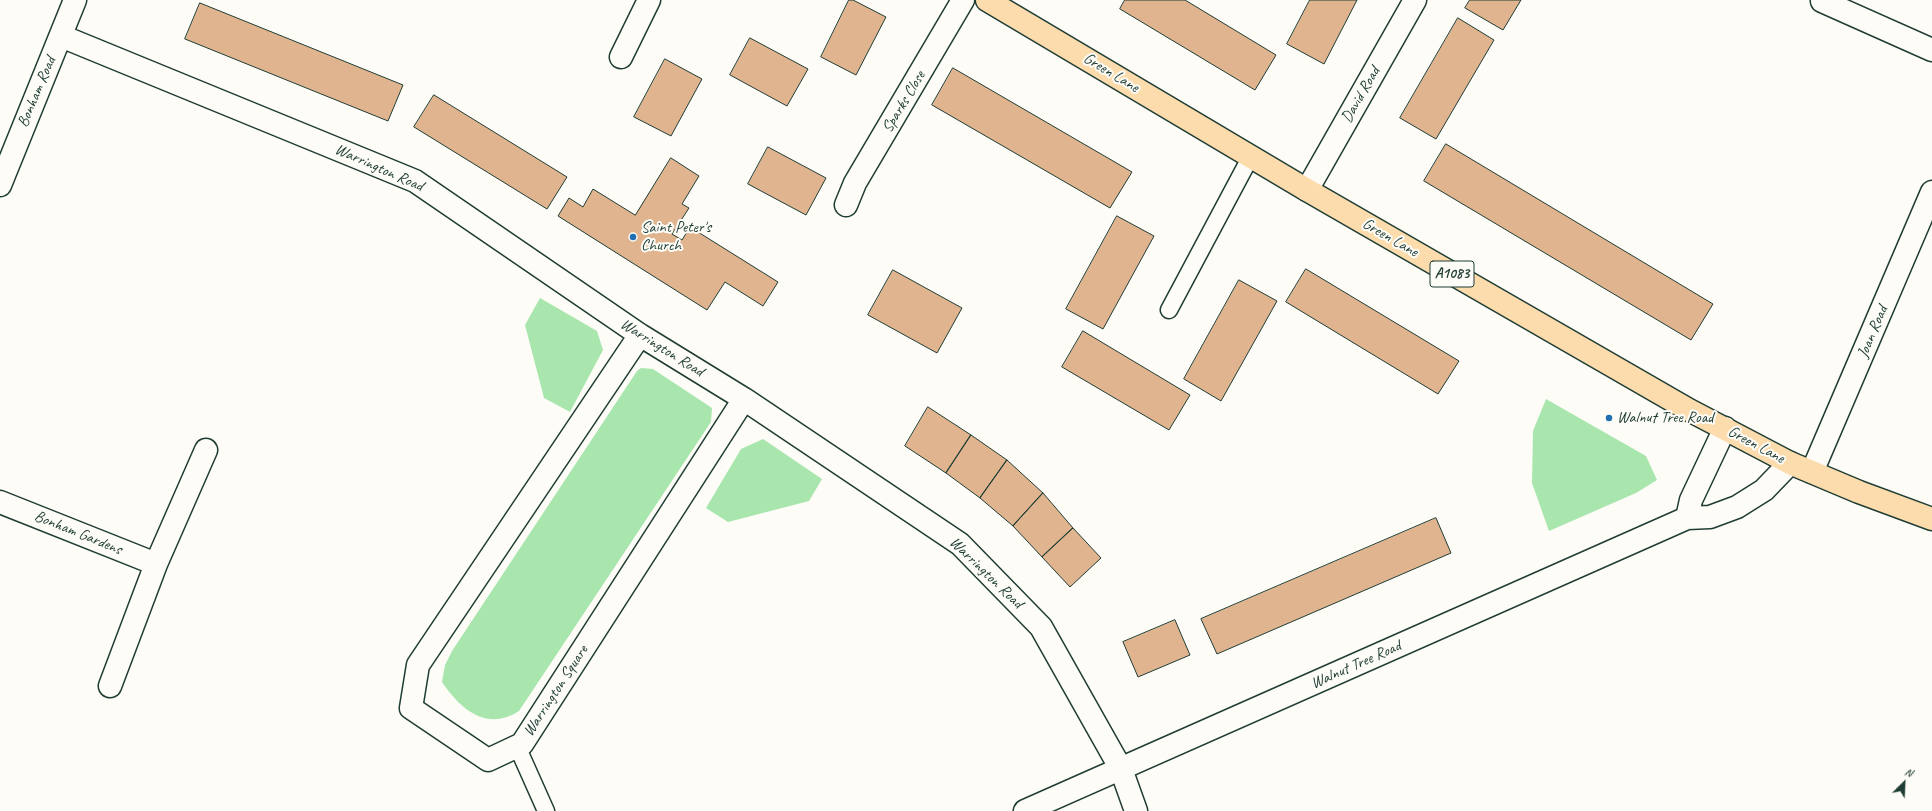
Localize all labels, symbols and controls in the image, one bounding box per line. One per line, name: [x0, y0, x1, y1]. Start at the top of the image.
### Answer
street label: Green Lane: [1080, 49, 1142, 97]
street label: Bonham Road: [14, 54, 60, 130]
street label: David Road: [1337, 64, 1385, 126]
street label: Sparks Close: [878, 68, 930, 136]
street label: Warrington Road: [332, 140, 426, 196]
street label: Green Lane: [1359, 214, 1421, 262]
place label: Saint Peter's Church: [641, 218, 711, 256]
marker: Saint Peter's Church: [628, 232, 638, 242]
road number: A1083: [1430, 261, 1474, 287]
street label: Joan Road: [1853, 303, 1893, 361]
street label: Warrington Road: [617, 315, 707, 381]
place label: Walnut Tree Road: [1617, 408, 1713, 428]
marker: Walnut Tree Road: [1604, 413, 1614, 423]
street label: Green Lane: [1724, 422, 1788, 468]
street label: Bonham Gardens: [32, 507, 124, 559]
street label: Warrington Road: [945, 533, 1027, 613]
street label: Walnut Tree Road: [1308, 637, 1404, 693]
street label: Warrington Square: [519, 642, 593, 740]
north arrow: [1884, 763, 1924, 803]
text: N: [1903, 764, 1915, 780]

